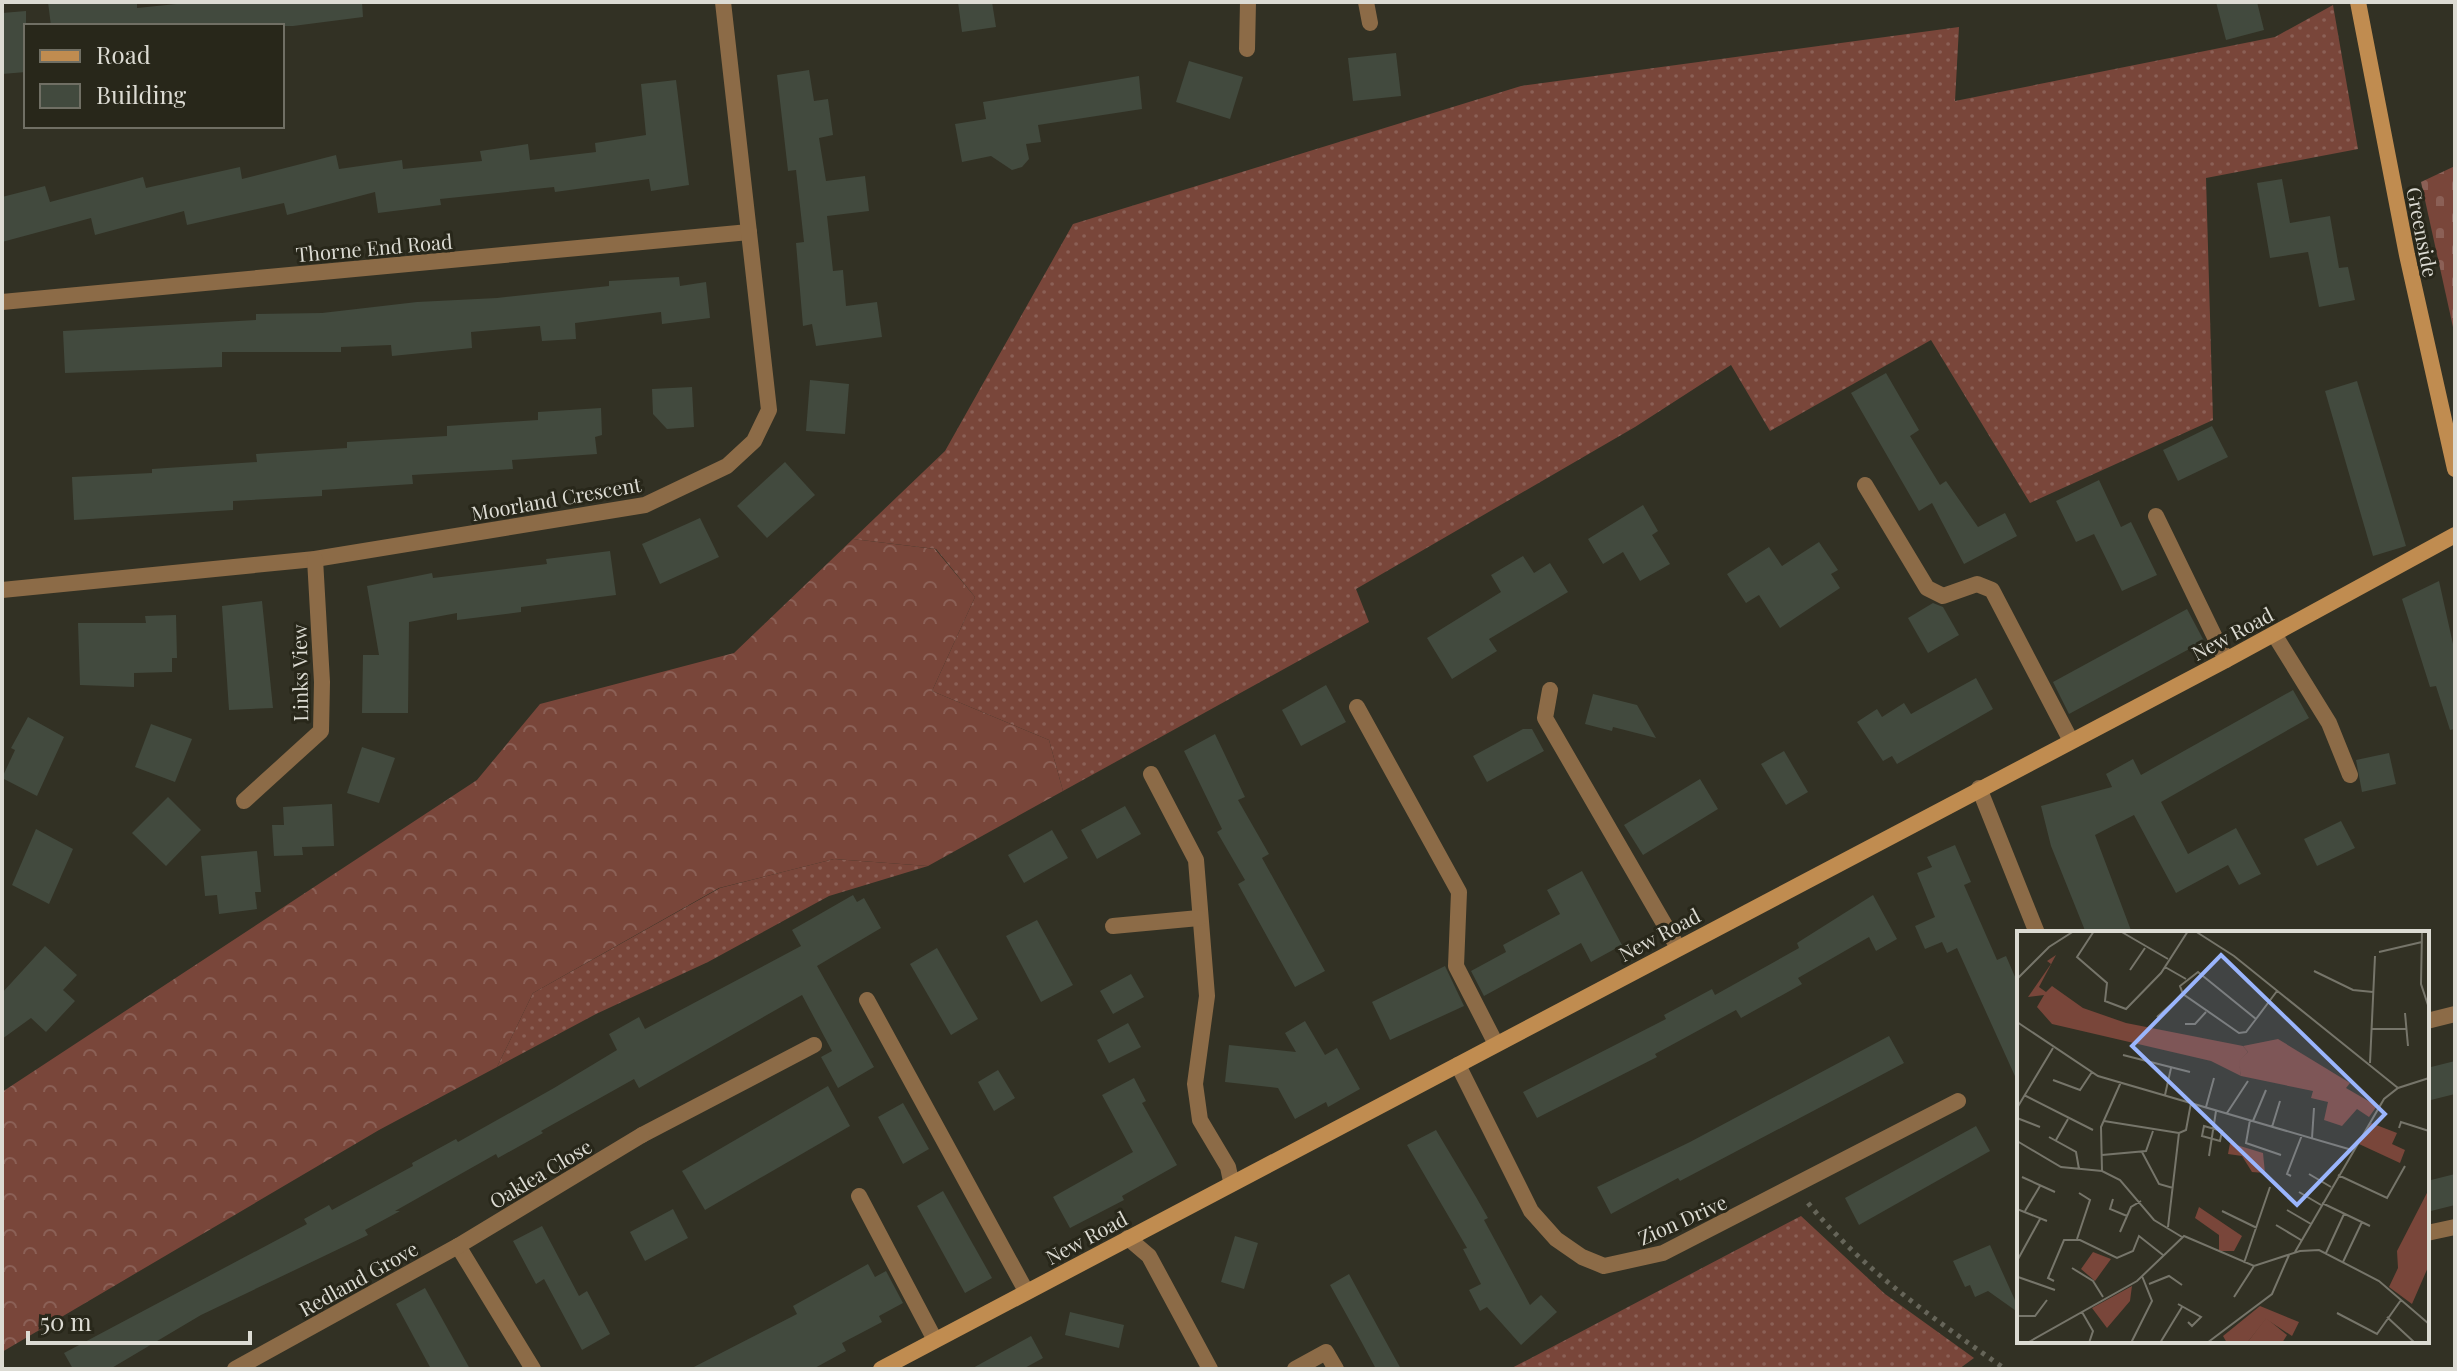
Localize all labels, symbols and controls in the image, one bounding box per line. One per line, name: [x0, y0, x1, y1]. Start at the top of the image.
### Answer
legend: [24, 24, 284, 128]
text: Road: [96, 38, 151, 70]
text: Building: [96, 78, 187, 110]
street label: Greenside: [2401, 185, 2445, 279]
street label: Thorne End Road: [295, 227, 454, 267]
street label: Moorland Crescent: [469, 470, 644, 526]
street label: New Road: [2186, 600, 2278, 666]
street label: Links View: [285, 624, 313, 722]
street label: New Road: [1613, 901, 1705, 967]
inset map: [2017, 931, 2429, 1343]
street label: Oaklea Close: [484, 1132, 596, 1214]
street label: Zion Drive: [1633, 1187, 1731, 1251]
street label: New Road: [1040, 1204, 1132, 1270]
street label: Redland Grove: [294, 1234, 422, 1322]
scale bar: [28, 1295, 250, 1345]
text: 50 m: [40, 1305, 92, 1337]

